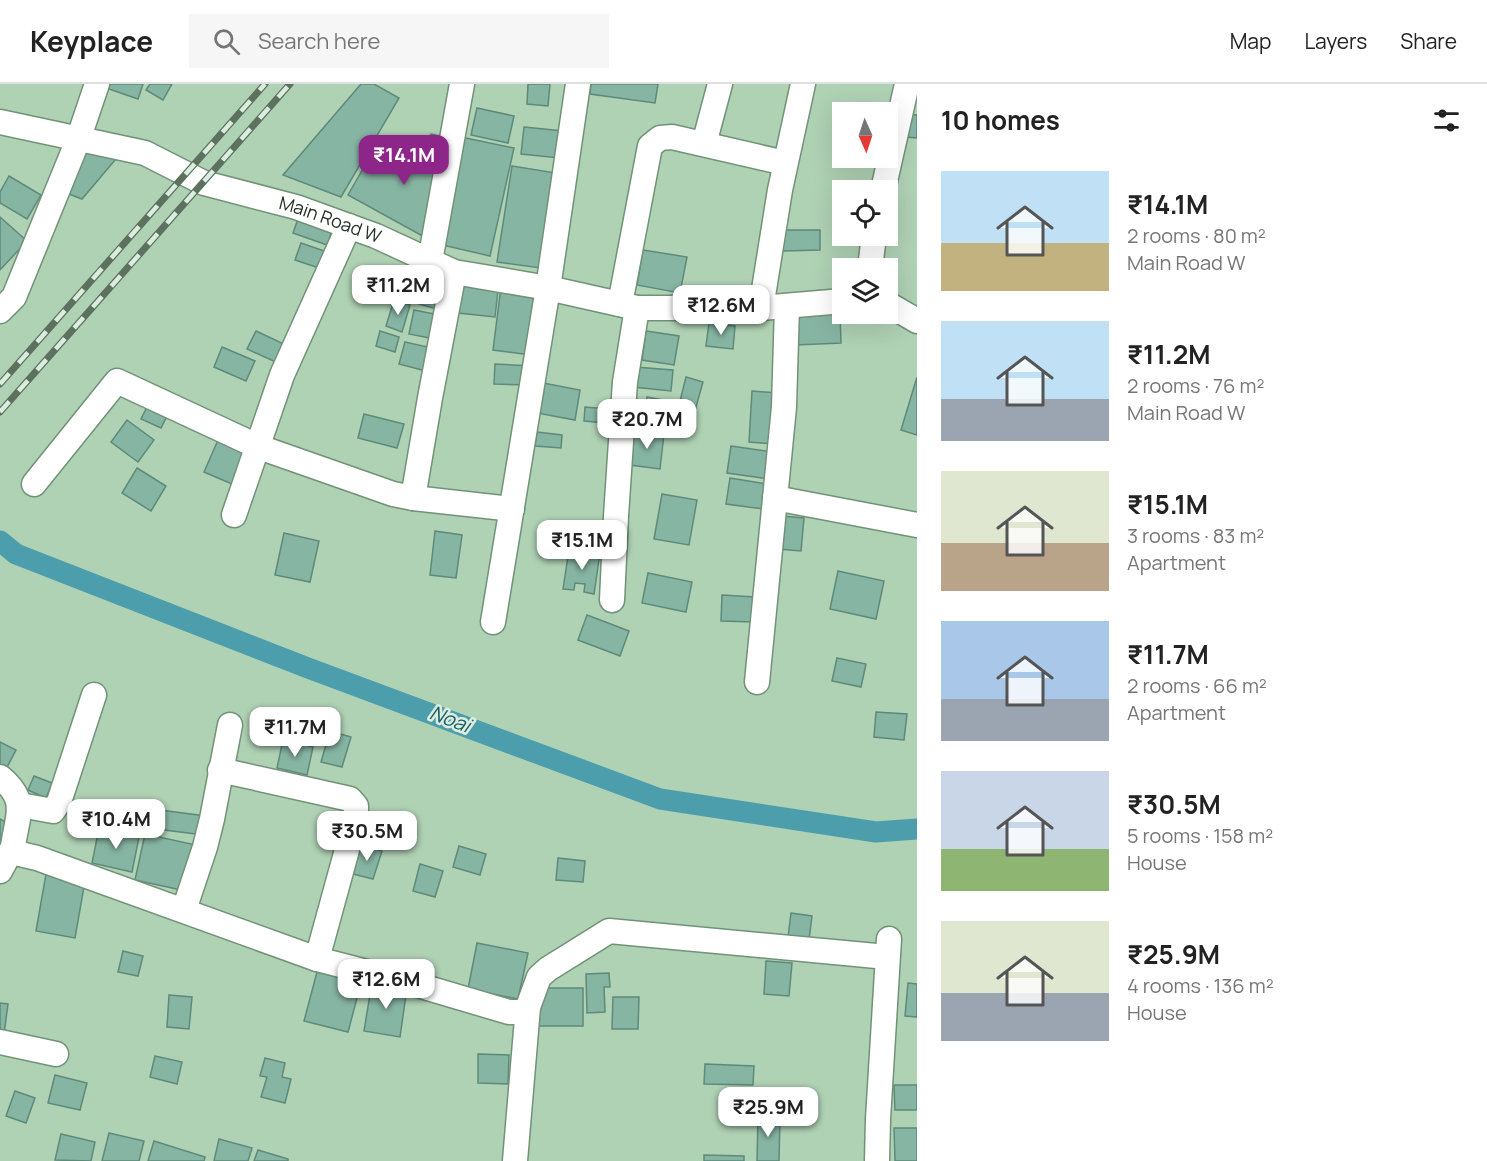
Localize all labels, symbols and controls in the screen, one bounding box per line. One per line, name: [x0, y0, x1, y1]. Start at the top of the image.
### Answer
search box: [189, 14, 609, 68]
text: Keyplace: [30, 22, 153, 60]
icon: search: [210, 25, 243, 58]
text: Search here: [258, 26, 380, 56]
text: Map: [1230, 27, 1271, 55]
text: Layers: [1304, 27, 1367, 55]
text: Share: [1400, 27, 1457, 55]
north arrow: [832, 102, 898, 168]
map controls: [832, 102, 898, 324]
text: 10 homes: [941, 102, 1060, 138]
icon: filters: [1430, 104, 1463, 137]
pin: ₹14.1M: [355, 135, 453, 186]
text: ₹14.1M: [373, 141, 435, 168]
button: locate: [832, 180, 898, 246]
text: ₹14.1M: [1127, 186, 1208, 222]
street label: Main Road W: [277, 190, 385, 248]
icon: home: [989, 195, 1061, 267]
text: 2 rooms · 80 m²: [1127, 222, 1266, 249]
text: Main Road W: [1127, 249, 1246, 276]
button: layers: [832, 258, 898, 324]
pin: ₹11.2M: [349, 265, 447, 316]
text: ₹11.2M: [366, 271, 430, 298]
pin: ₹12.6M: [672, 285, 770, 336]
text: ₹12.6M: [687, 291, 755, 318]
text: ₹11.2M: [1127, 336, 1210, 372]
icon: home: [989, 345, 1061, 417]
text: 2 rooms · 76 m²: [1127, 372, 1264, 399]
pin: ₹20.7M: [598, 399, 696, 450]
text: Main Road W: [1127, 399, 1246, 426]
text: ₹20.7M: [611, 405, 683, 432]
text: ₹15.1M: [1127, 486, 1208, 522]
icon: home: [989, 495, 1061, 567]
pin: ₹15.1M: [533, 520, 631, 571]
text: 3 rooms · 83 m²: [1127, 522, 1264, 549]
text: ₹15.1M: [551, 526, 613, 553]
text: Apartment: [1127, 549, 1226, 576]
text: ₹11.7M: [1127, 636, 1209, 672]
icon: home: [989, 645, 1061, 717]
text: 2 rooms · 66 m²: [1127, 672, 1267, 699]
water label: Noai: [426, 699, 476, 739]
text: Apartment: [1127, 699, 1226, 726]
pin: ₹11.7M: [246, 707, 344, 758]
text: ₹11.7M: [264, 713, 326, 740]
text: ₹30.5M: [1127, 786, 1221, 822]
icon: home: [989, 795, 1061, 867]
pin: ₹10.4M: [67, 799, 165, 850]
text: ₹10.4M: [81, 805, 151, 832]
pin: ₹30.5M: [318, 811, 416, 862]
text: ₹30.5M: [331, 817, 403, 844]
text: 5 rooms · 158 m²: [1127, 822, 1273, 849]
text: House: [1127, 849, 1187, 876]
text: ₹25.9M: [1127, 936, 1220, 972]
icon: home: [989, 945, 1061, 1017]
pin: ₹12.6M: [337, 959, 435, 1010]
text: ₹12.6M: [352, 965, 420, 992]
text: 4 rooms · 136 m²: [1127, 972, 1274, 999]
text: House: [1127, 999, 1187, 1026]
pin: ₹25.9M: [719, 1087, 817, 1138]
text: ₹25.9M: [732, 1093, 804, 1120]

